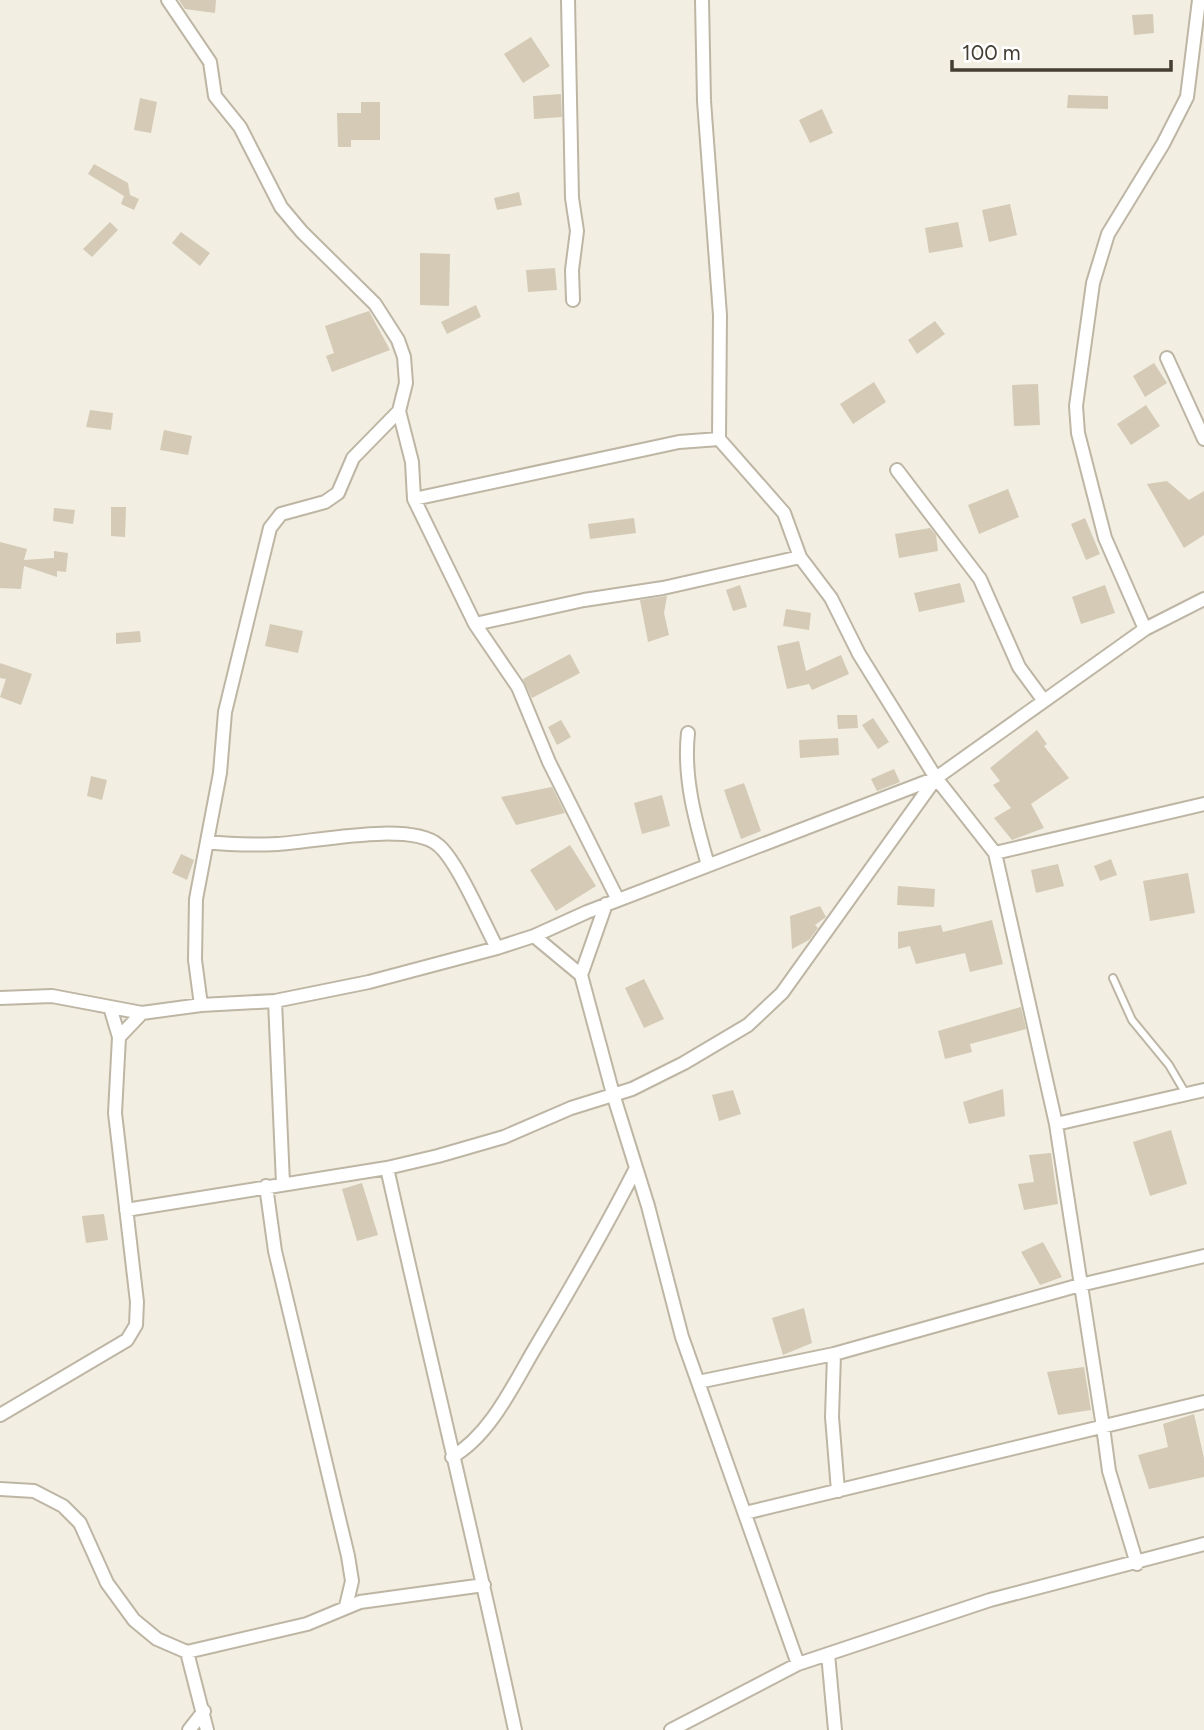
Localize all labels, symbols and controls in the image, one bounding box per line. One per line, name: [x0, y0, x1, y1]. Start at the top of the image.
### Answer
scale bar: [952, 28, 1171, 72]
text: 100 m: [962, 40, 1021, 65]

